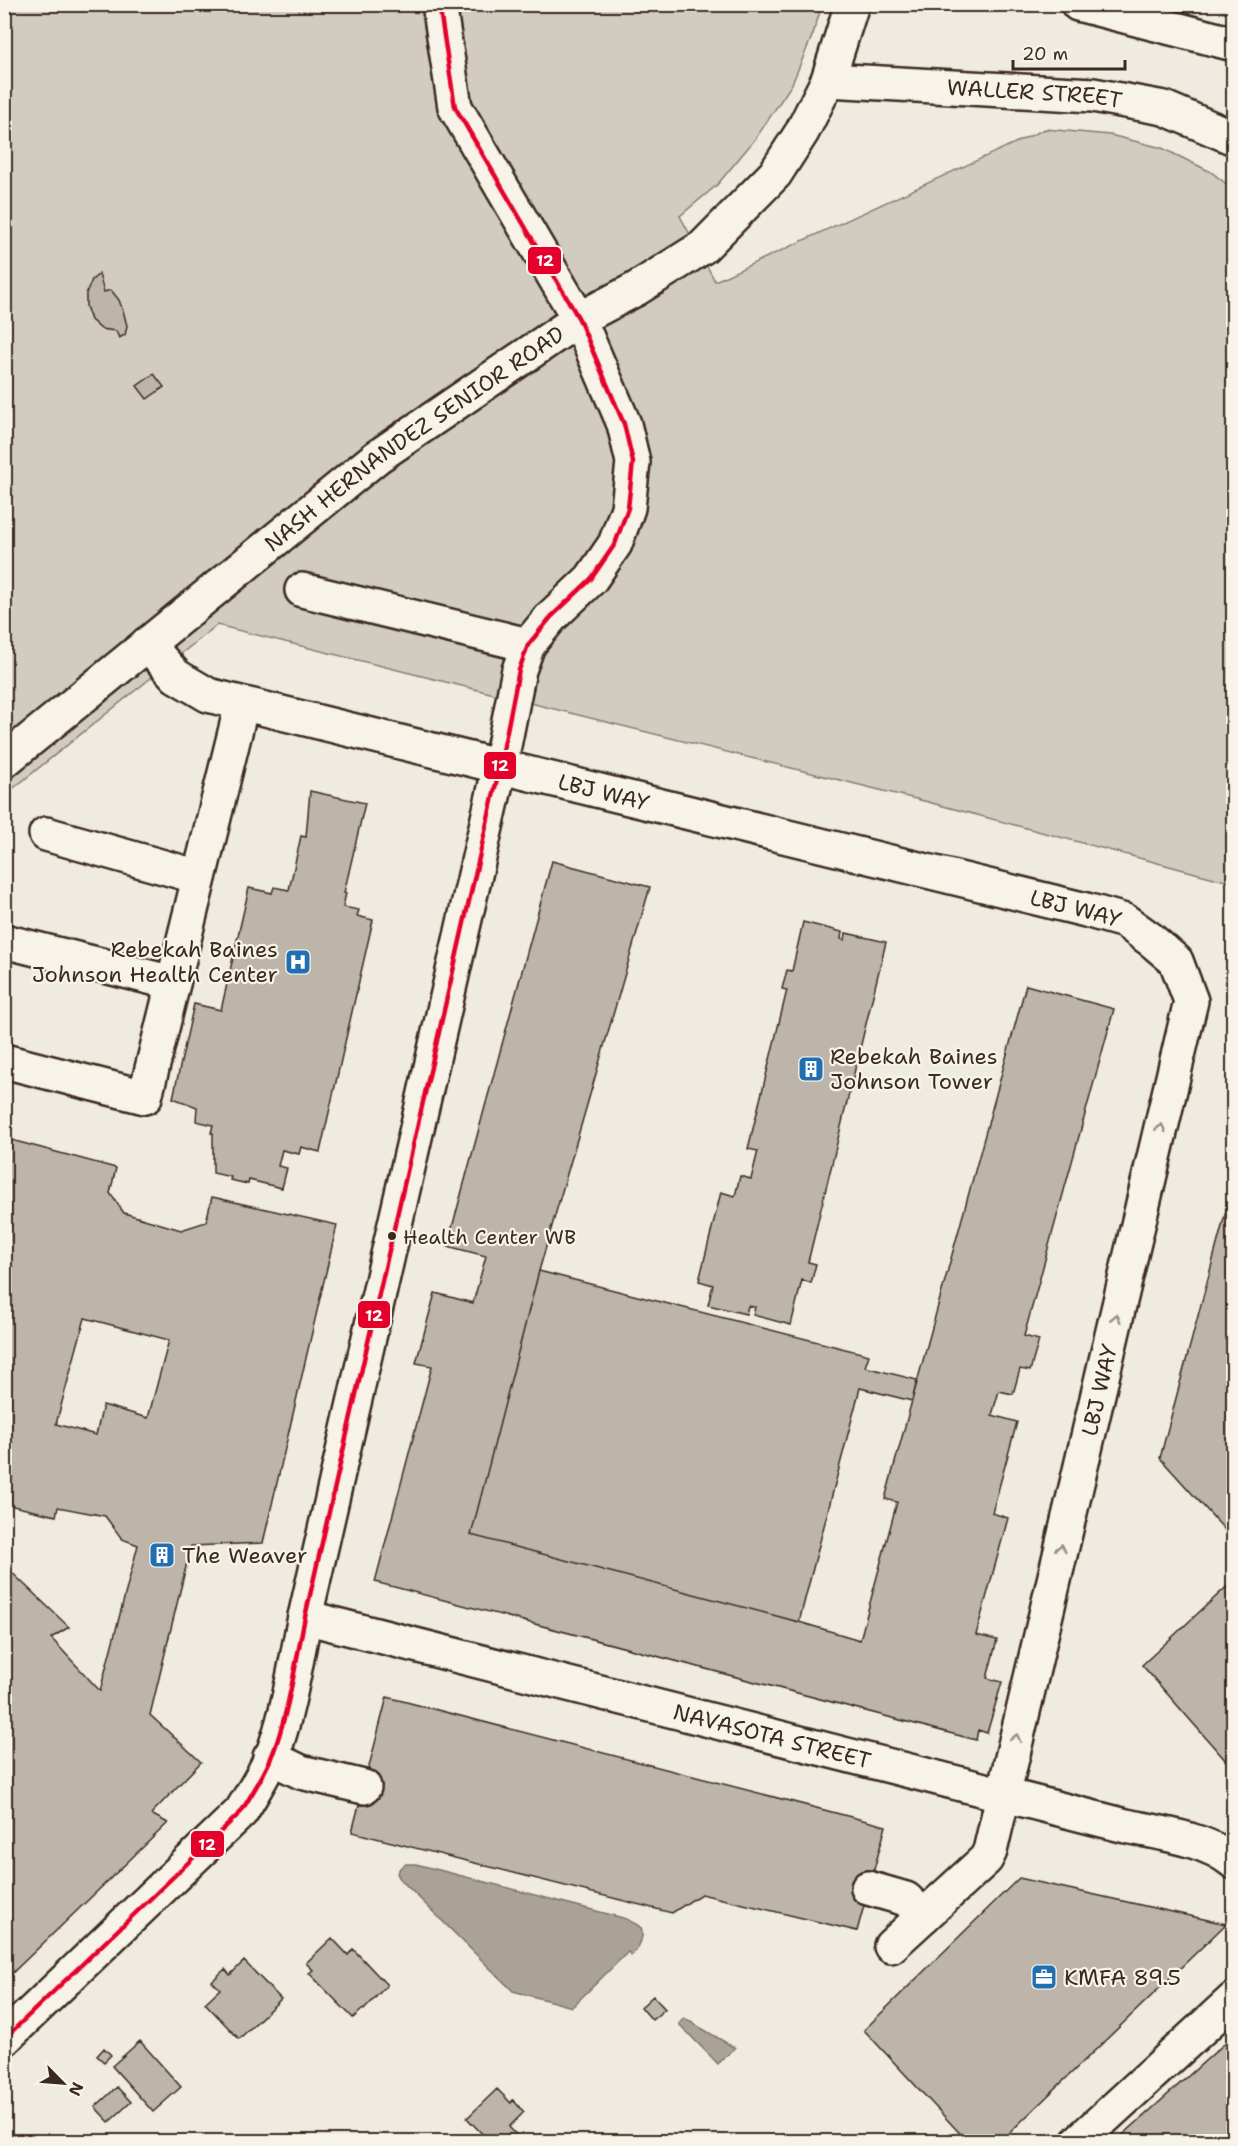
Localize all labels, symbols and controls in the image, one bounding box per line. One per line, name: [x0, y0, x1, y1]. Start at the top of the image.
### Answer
scale bar: [1013, 33, 1126, 71]
text: 20 m: [1022, 42, 1068, 66]
street label: WALLER STREET: [946, 73, 1125, 115]
line badge: 12: [527, 246, 562, 275]
text: 12: [536, 250, 554, 271]
street label: NASH HERNANDEZ SENIOR ROAD: [258, 319, 570, 558]
line badge: 12: [483, 751, 517, 780]
text: 12: [491, 755, 509, 776]
street label: LBJ WAY: [555, 767, 653, 818]
street label: LBJ WAY: [1027, 883, 1125, 934]
place label: Rebekah Baines Johnson Health Center: [32, 935, 278, 989]
hospital icon: Rebekah Baines Johnson Health Center: [283, 947, 313, 977]
place label: Rebekah Baines Johnson Tower: [830, 1042, 998, 1096]
building icon: Rebekah Baines Johnson Tower: [796, 1054, 826, 1084]
one-way arrow: [1154, 1123, 1167, 1133]
place label: Health Center WB: [403, 1224, 576, 1250]
marker: Health Center WB: [386, 1230, 398, 1242]
line badge: 12: [357, 1300, 391, 1329]
text: 12: [365, 1305, 383, 1326]
one-way arrow: [1108, 1313, 1121, 1323]
street label: LBJ WAY: [1075, 1341, 1124, 1439]
building icon: The Weaver: [147, 1540, 177, 1570]
place label: The Weaver: [182, 1541, 307, 1570]
one-way arrow: [1054, 1543, 1067, 1553]
street label: NAVASOTA STREET: [670, 1697, 874, 1776]
one-way arrow: [1008, 1733, 1021, 1743]
line badge: 12: [190, 1830, 225, 1858]
text: 12: [198, 1834, 216, 1855]
office icon: KMFA 89.5: [1029, 1962, 1059, 1992]
place label: KMFA 89.5: [1064, 1963, 1181, 1992]
north arrow: [33, 2053, 93, 2113]
text: N: [64, 2079, 88, 2099]

